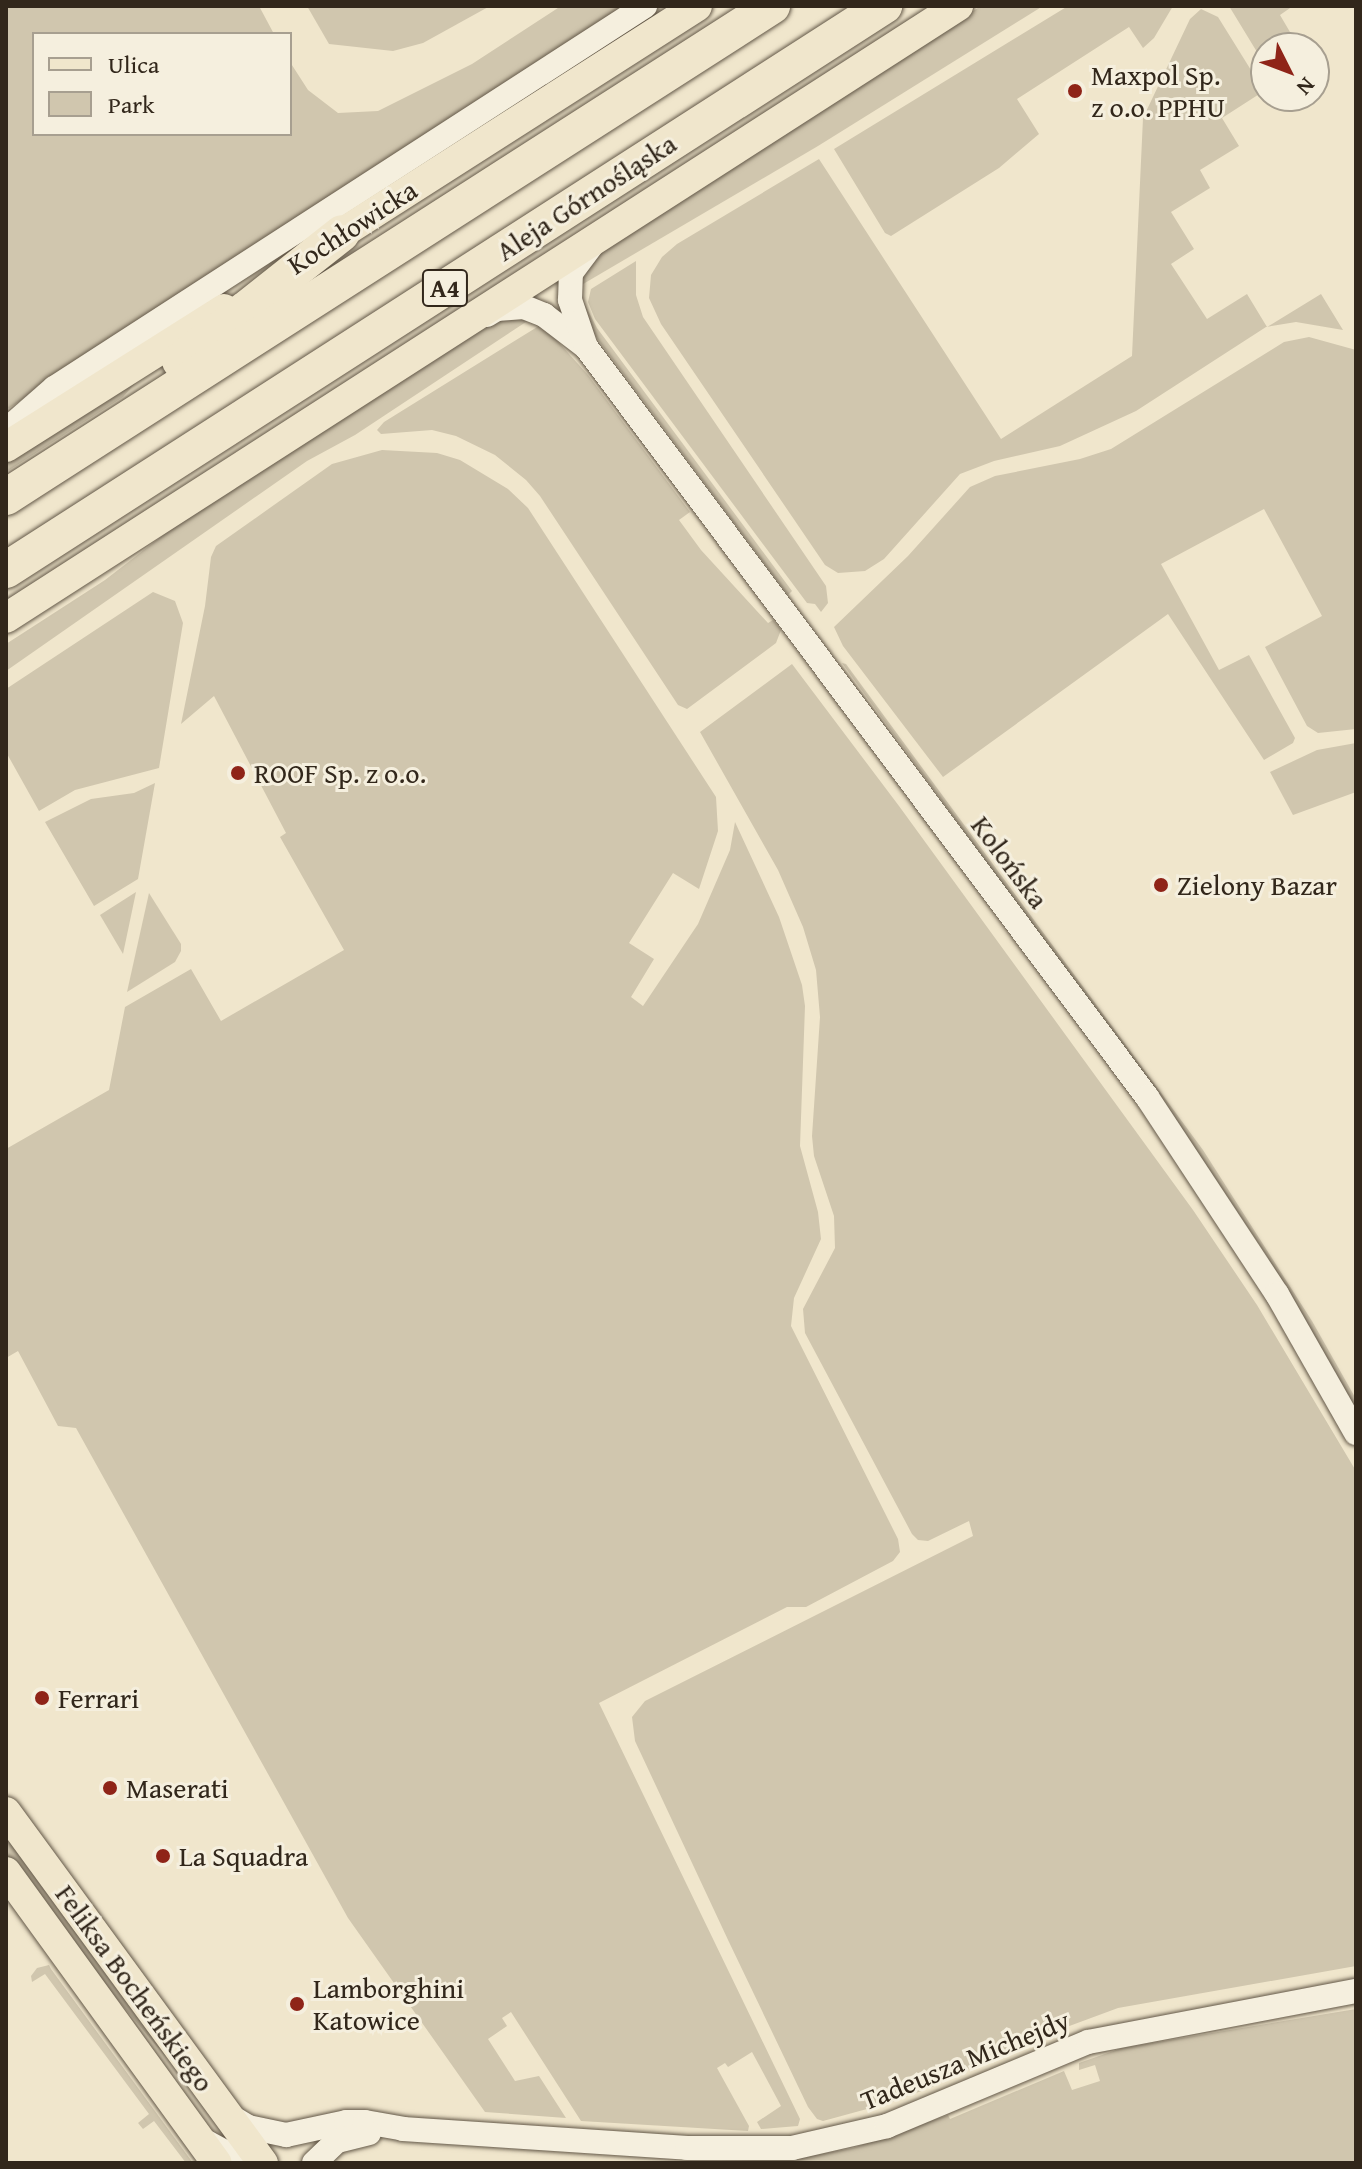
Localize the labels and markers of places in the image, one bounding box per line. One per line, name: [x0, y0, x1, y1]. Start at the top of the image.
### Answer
place label: Maxpol Sp. z o.o. PPHU: [1091, 58, 1225, 124]
marker: Maxpol Sp. z o.o. PPHU: [1066, 82, 1084, 100]
place label: ROOF Sp. z o.o.: [254, 756, 426, 790]
marker: ROOF Sp. z o.o.: [229, 764, 247, 782]
place label: Zielony Bazar: [1177, 868, 1337, 902]
marker: Zielony Bazar: [1152, 876, 1170, 894]
place label: Ferrari: [58, 1681, 139, 1715]
marker: Ferrari: [33, 1689, 51, 1707]
place label: Maserati: [126, 1771, 229, 1805]
marker: Maserati: [101, 1779, 119, 1797]
place label: La Squadra: [179, 1839, 308, 1873]
marker: La Squadra: [154, 1847, 172, 1865]
place label: Lamborghini Katowice: [313, 1971, 464, 2037]
marker: Lamborghini Katowice: [288, 1995, 306, 2013]

